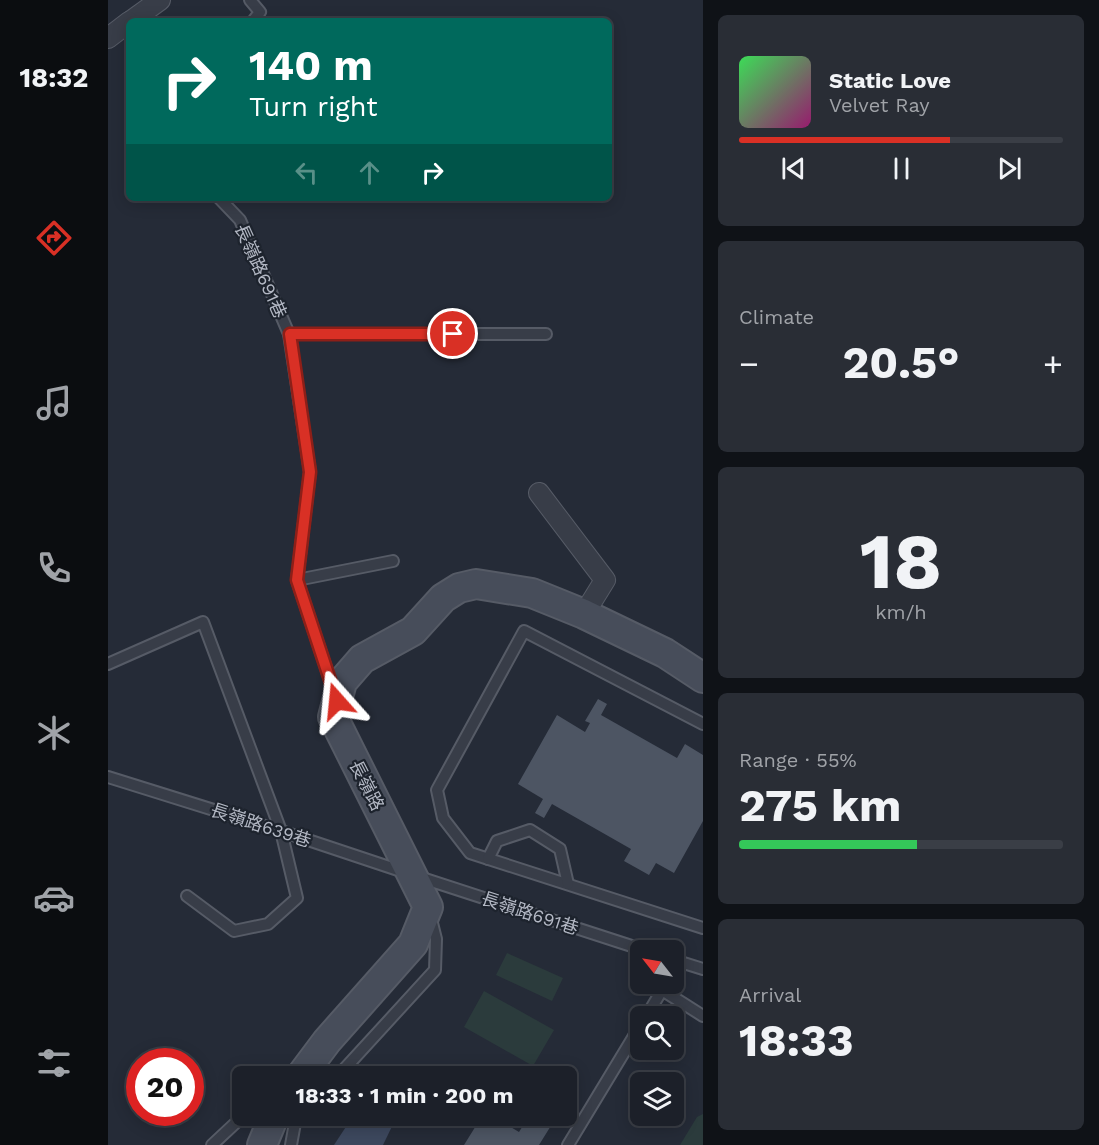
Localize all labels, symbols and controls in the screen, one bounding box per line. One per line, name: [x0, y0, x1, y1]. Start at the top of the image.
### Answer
text: 140 m: [249, 41, 373, 90]
icon: right: [150, 42, 228, 120]
text: 18:32: [20, 62, 88, 94]
text: Static Love: [829, 68, 951, 93]
text: Turn right: [249, 91, 378, 123]
text: Velvet Ray: [829, 93, 930, 117]
icon: previous: [777, 152, 810, 185]
icon: pause: [885, 152, 918, 185]
icon: next: [993, 152, 1026, 185]
icon: left: [290, 156, 323, 189]
icon: ahead: [353, 156, 386, 189]
icon: right: [416, 156, 449, 189]
icon: directions: [33, 217, 75, 259]
street label: 長嶺路691巷: [231, 221, 291, 321]
text: Climate: [739, 305, 814, 329]
pin: [427, 308, 478, 359]
icon: arrive: [436, 317, 469, 350]
text: 20.5°: [843, 336, 959, 389]
text: −: [739, 344, 759, 383]
text: +: [1043, 344, 1063, 383]
icon: music: [33, 382, 75, 424]
text: 18: [860, 515, 942, 607]
icon: phone: [33, 547, 75, 589]
text: km/h: [875, 600, 927, 624]
position arrow: [305, 669, 369, 733]
icon: climate: [33, 712, 75, 754]
text: Range · 55%: [739, 748, 857, 772]
street label: 長嶺路: [345, 756, 389, 814]
text: 275 km: [739, 779, 901, 832]
street label: 長嶺路639巷: [208, 799, 314, 851]
icon: car: [33, 877, 75, 919]
street label: 長嶺路691巷: [479, 887, 581, 939]
north arrow: [630, 940, 684, 994]
map controls: [630, 940, 684, 1126]
text: Arrival: [739, 983, 801, 1007]
button: search: [630, 1006, 684, 1060]
text: 18:33: [739, 1014, 854, 1067]
icon: filters: [33, 1042, 75, 1084]
speed limit sign: 20: [126, 1048, 204, 1126]
button: layers: [630, 1072, 684, 1126]
text: 18:33 · 1 min · 200 m: [295, 1083, 514, 1108]

